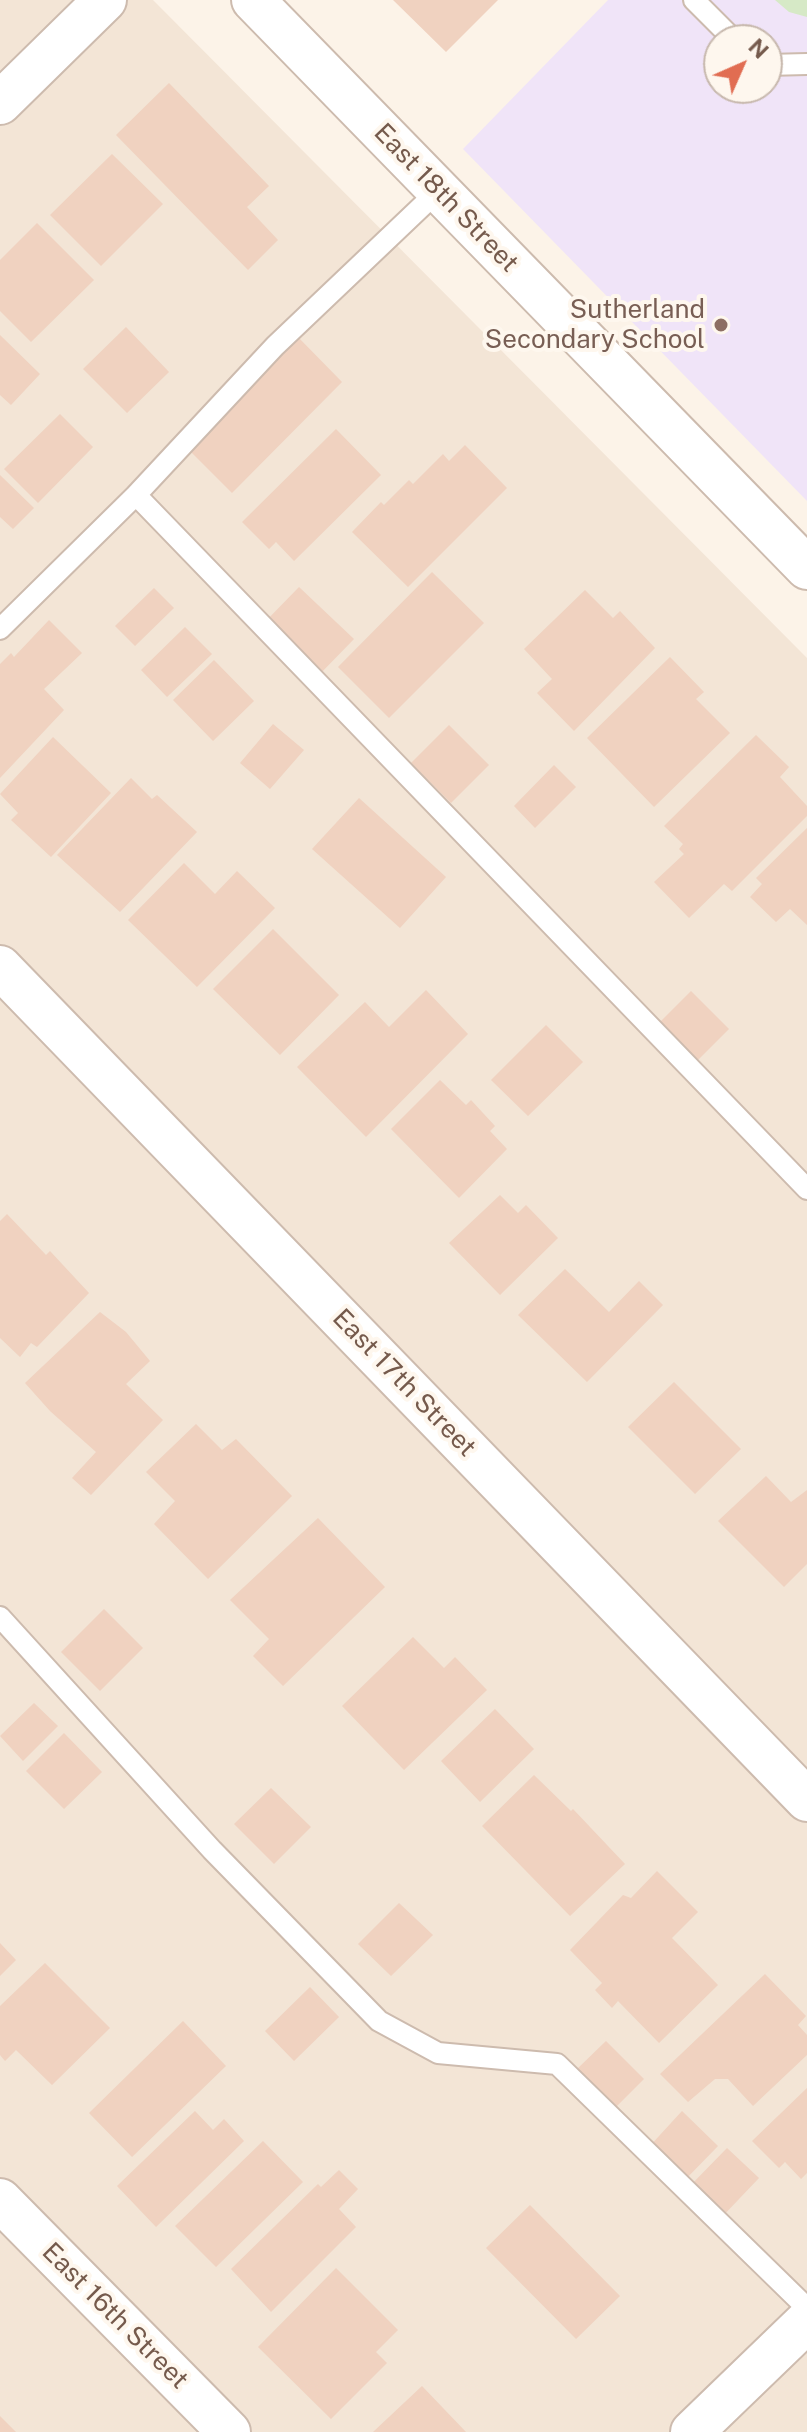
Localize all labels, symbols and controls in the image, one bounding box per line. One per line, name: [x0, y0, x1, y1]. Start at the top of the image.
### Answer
north arrow: [703, 24, 783, 104]
text: N: [743, 33, 774, 64]
street label: East 18th Street: [367, 117, 525, 279]
place label: Sutherland Secondary School: [485, 294, 705, 356]
marker: Sutherland Secondary School: [712, 316, 730, 334]
street label: East 17th Street: [326, 1303, 482, 1463]
street label: East 16th Street: [36, 2237, 194, 2395]

